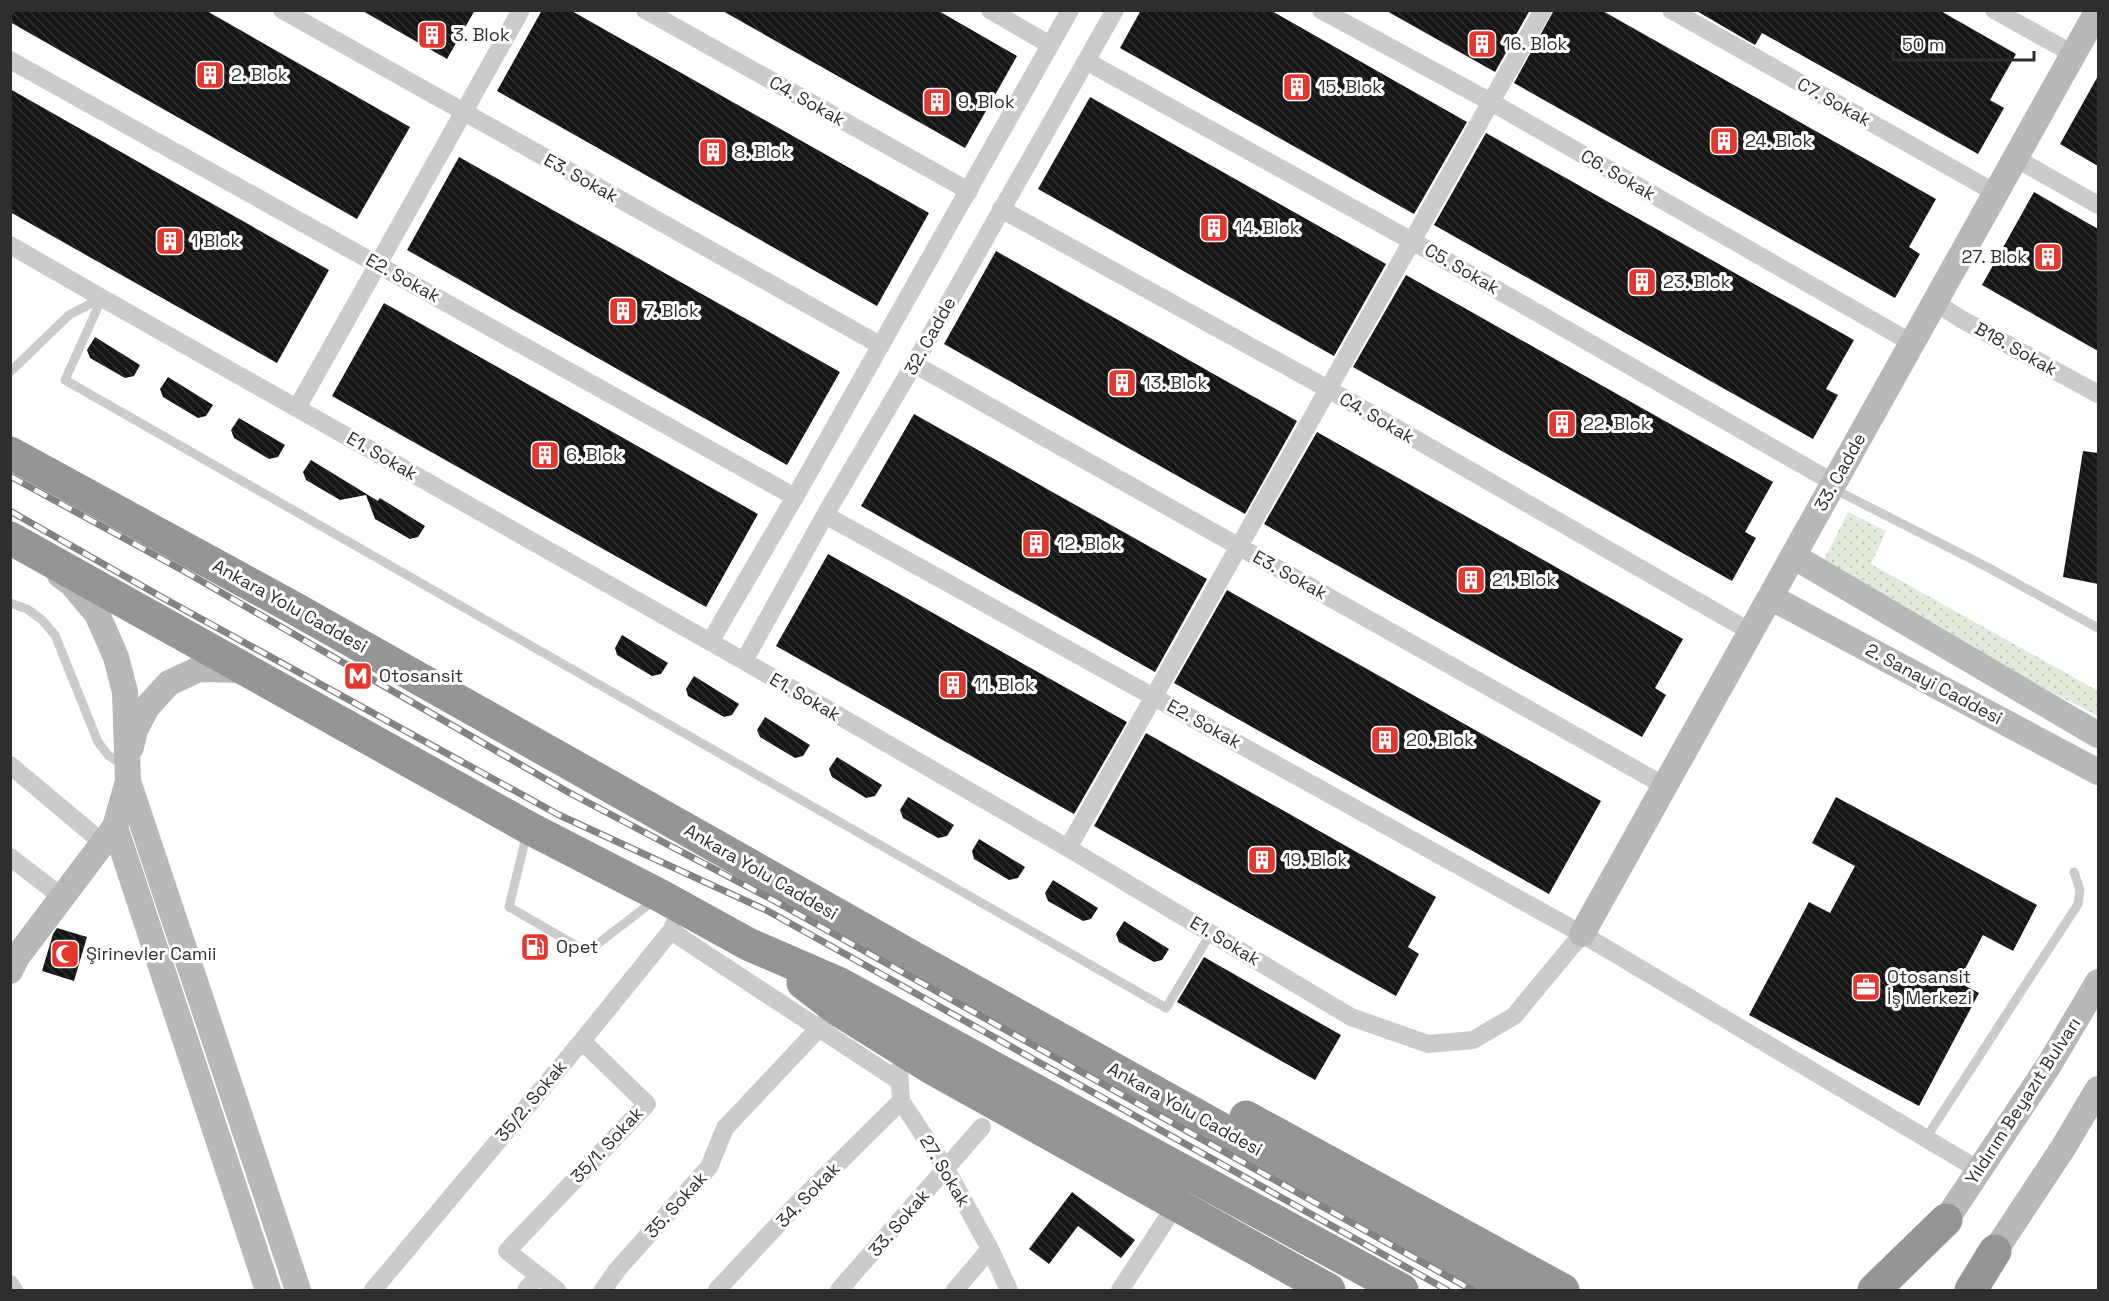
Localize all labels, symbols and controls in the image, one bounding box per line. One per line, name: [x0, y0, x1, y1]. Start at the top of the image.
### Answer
building icon: 3. Blok: [416, 19, 448, 51]
place label: 3. Blok: [453, 23, 510, 46]
scale bar: [1893, 24, 2034, 62]
building icon: 16. Blok: [1466, 28, 1498, 60]
place label: 16. Blok: [1503, 32, 1568, 55]
text: 50 m: [1902, 33, 1944, 56]
building icon: 2. Blok: [194, 59, 226, 91]
place label: 2. Blok: [231, 63, 288, 86]
street label: C4. Sokak: [765, 70, 849, 131]
building icon: 15. Blok: [1281, 71, 1313, 103]
street label: C7. Sokak: [1793, 72, 1875, 131]
place label: 15. Blok: [1318, 75, 1382, 98]
building icon: 9. Blok: [921, 86, 953, 118]
place label: 9. Blok: [958, 90, 1015, 113]
building icon: 24. Blok: [1708, 125, 1740, 157]
place label: 24. Blok: [1745, 129, 1813, 152]
building icon: 8. Blok: [697, 136, 729, 168]
place label: 8. Blok: [734, 140, 791, 163]
street label: C6. Sokak: [1577, 144, 1660, 205]
street label: E3. Sokak: [540, 148, 623, 207]
building icon: 14. Blok: [1198, 212, 1230, 244]
place label: 14. Blok: [1235, 216, 1300, 239]
building icon: 1 Blok: [154, 225, 186, 257]
place label: 1 Blok: [191, 229, 241, 252]
street label: C5. Sokak: [1421, 238, 1504, 299]
building icon: 27. Blok: [2032, 241, 2064, 273]
place label: 27. Blok: [1962, 245, 2027, 268]
street label: E2. Sokak: [362, 248, 445, 307]
building icon: 23. Blok: [1626, 266, 1658, 298]
place label: 23. Blok: [1663, 270, 1731, 293]
street label: 32. Cadde: [899, 293, 960, 379]
building icon: 7. Blok: [607, 295, 639, 327]
place label: 7. Blok: [644, 299, 699, 322]
street label: B18. Sokak: [1971, 316, 2062, 381]
building icon: 13. Blok: [1106, 367, 1138, 399]
place label: 13. Blok: [1143, 371, 1207, 394]
street label: C4. Sokak: [1336, 387, 1419, 448]
building icon: 22. Blok: [1546, 408, 1578, 440]
place label: 22. Blok: [1583, 412, 1651, 435]
street label: E1. Sokak: [343, 426, 422, 485]
street label: 33. Cadde: [1809, 429, 1870, 515]
building icon: 6. Blok: [529, 439, 561, 471]
place label: 6. Blok: [566, 443, 623, 466]
building icon: 12. Blok: [1020, 528, 1052, 560]
place label: 12. Blok: [1057, 532, 1121, 555]
street label: E3. Sokak: [1249, 545, 1332, 604]
street label: Ankara Yolu Caddesi: [209, 553, 372, 658]
building icon: 21. Blok: [1455, 564, 1487, 596]
place label: 21. Blok: [1492, 568, 1556, 591]
street label: 2. Sanayi Caddesi: [1862, 638, 2006, 729]
metro station icon: Otosansit: [342, 660, 374, 692]
place label: Otosansit: [379, 664, 463, 687]
street label: E1. Sokak: [766, 667, 845, 726]
building icon: 11. Blok: [937, 669, 969, 701]
place label: 11. Blok: [974, 673, 1035, 696]
street label: E2. Sokak: [1163, 694, 1246, 753]
building icon: 20. Blok: [1369, 724, 1401, 756]
place label: 20. Blok: [1406, 728, 1474, 751]
street label: Ankara Yolu Caddesi: [680, 818, 842, 925]
building icon: 19. Blok: [1246, 844, 1278, 876]
place label: 19. Blok: [1283, 848, 1347, 871]
street label: E1. Sokak: [1186, 911, 1265, 971]
fuel station icon: Opet: [519, 931, 551, 963]
place label: Opet: [556, 935, 598, 958]
mosque icon: Şirinevler Camii: [49, 938, 81, 970]
place label: Şirinevler Camii: [86, 942, 216, 965]
place label: Otosansit İş Merkezi: [1887, 965, 1972, 1009]
office icon: Otosansit İş Merkezi: [1850, 971, 1882, 1003]
street label: Yıldırım Beyazıt Bulvarı: [1960, 1013, 2085, 1189]
street label: 35/2. Sokak: [490, 1055, 572, 1146]
street label: Ankara Yolu Caddesi: [1104, 1056, 1267, 1161]
street label: 35/1. Sokak: [565, 1101, 648, 1188]
street label: 27. Sokak: [915, 1131, 976, 1211]
street label: 34. Sokak: [771, 1157, 845, 1232]
street label: 35. Sokak: [640, 1166, 712, 1243]
street label: 33. Sokak: [863, 1184, 934, 1261]

